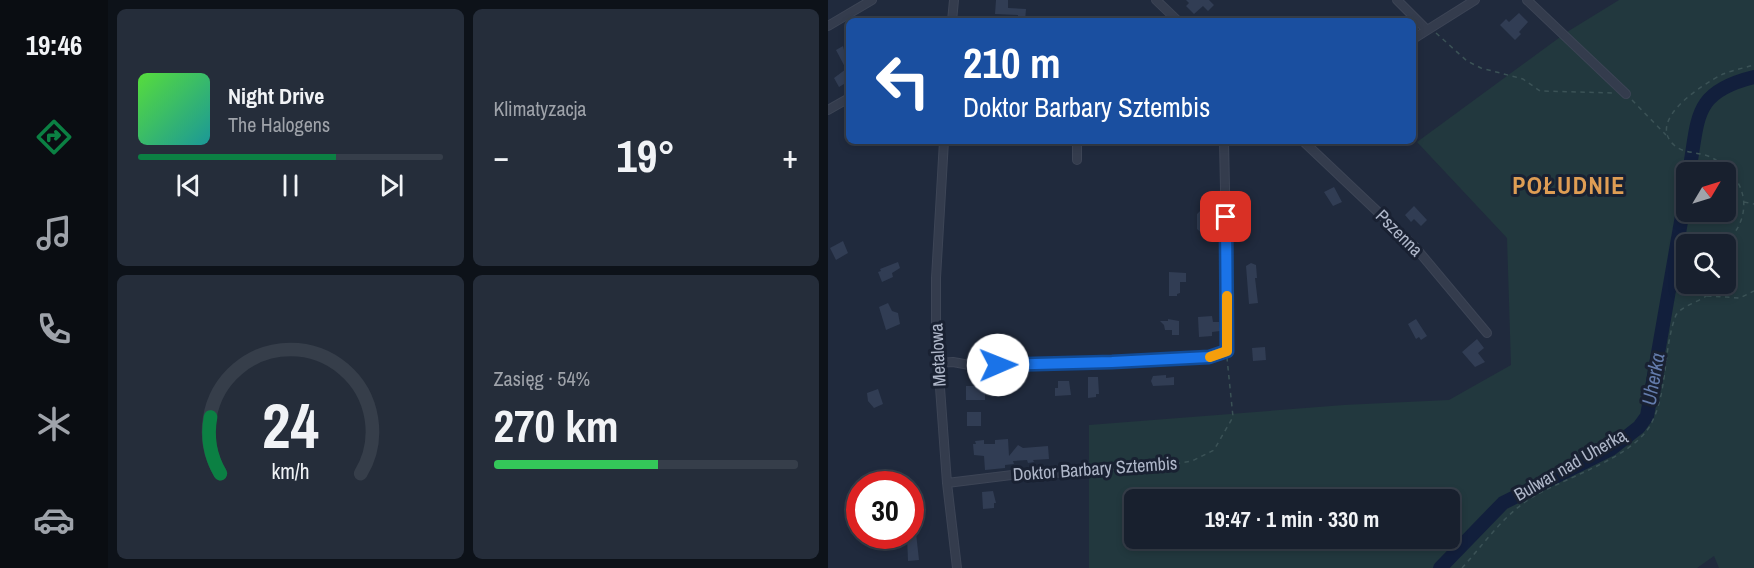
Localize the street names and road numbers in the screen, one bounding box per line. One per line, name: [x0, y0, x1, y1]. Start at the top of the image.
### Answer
street label: Pszenna: [1370, 203, 1429, 262]
street label: Metalowa: [923, 323, 952, 387]
street label: Bulwar nad Uherką: [1509, 422, 1631, 507]
street label: Doktor Barbary Sztembis: [1012, 450, 1178, 487]

